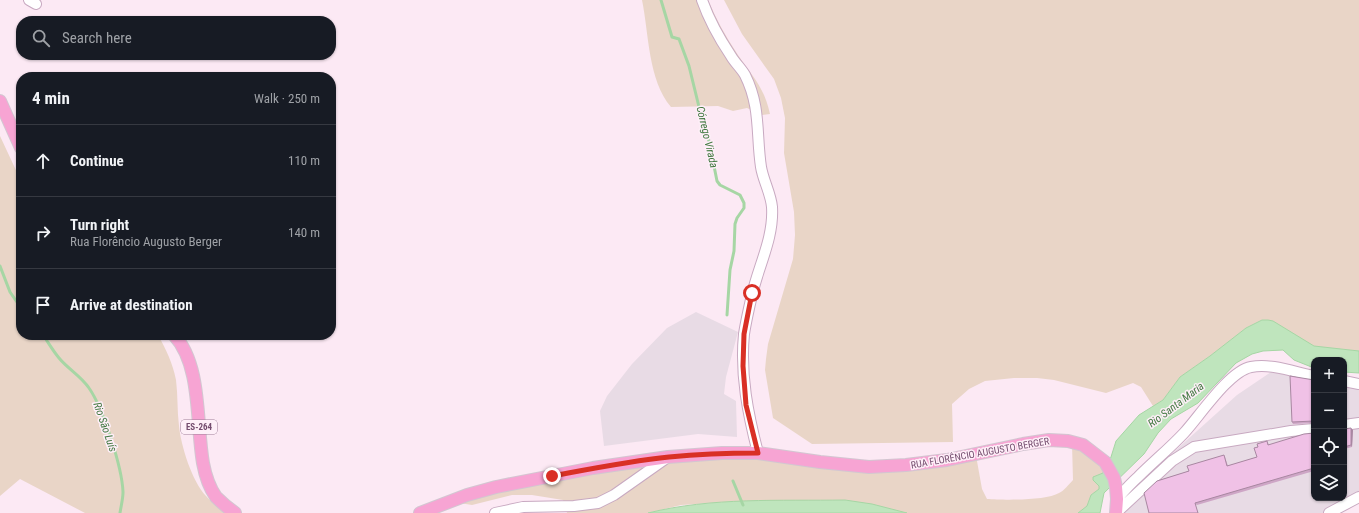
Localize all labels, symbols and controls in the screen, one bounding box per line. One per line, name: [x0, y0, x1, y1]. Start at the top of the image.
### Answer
search box: [16, 16, 336, 60]
icon: search: [30, 27, 52, 49]
text: Search here: [62, 29, 132, 47]
text: 4 min: [32, 88, 70, 108]
text: Walk · 250 m: [254, 91, 320, 106]
water label: Córrego Virada: [694, 105, 720, 169]
icon: ahead: [32, 150, 54, 172]
text: Continue: [70, 152, 124, 170]
text: 110 m: [288, 153, 320, 168]
text: Turn right: [70, 216, 129, 234]
icon: right: [32, 222, 54, 244]
text: 140 m: [288, 225, 320, 240]
text: Rua Florêncio Augusto Berger: [70, 234, 222, 249]
route start: [743, 284, 761, 302]
icon: arrive: [32, 294, 54, 316]
text: Arrive at destination: [70, 296, 193, 314]
map controls: [1311, 357, 1347, 501]
button: +: [1311, 357, 1347, 393]
water label: Rio Santa Maria: [1146, 380, 1206, 430]
button: −: [1311, 393, 1347, 429]
water label: Rio São Luís: [90, 400, 120, 454]
road number: ES-264: [181, 420, 217, 434]
button: locate: [1311, 429, 1347, 465]
street label: RUA FLORÊNCIO AUGUSTO BERGER: [910, 434, 1051, 471]
button: layers: [1311, 465, 1347, 501]
route end: [543, 467, 561, 485]

